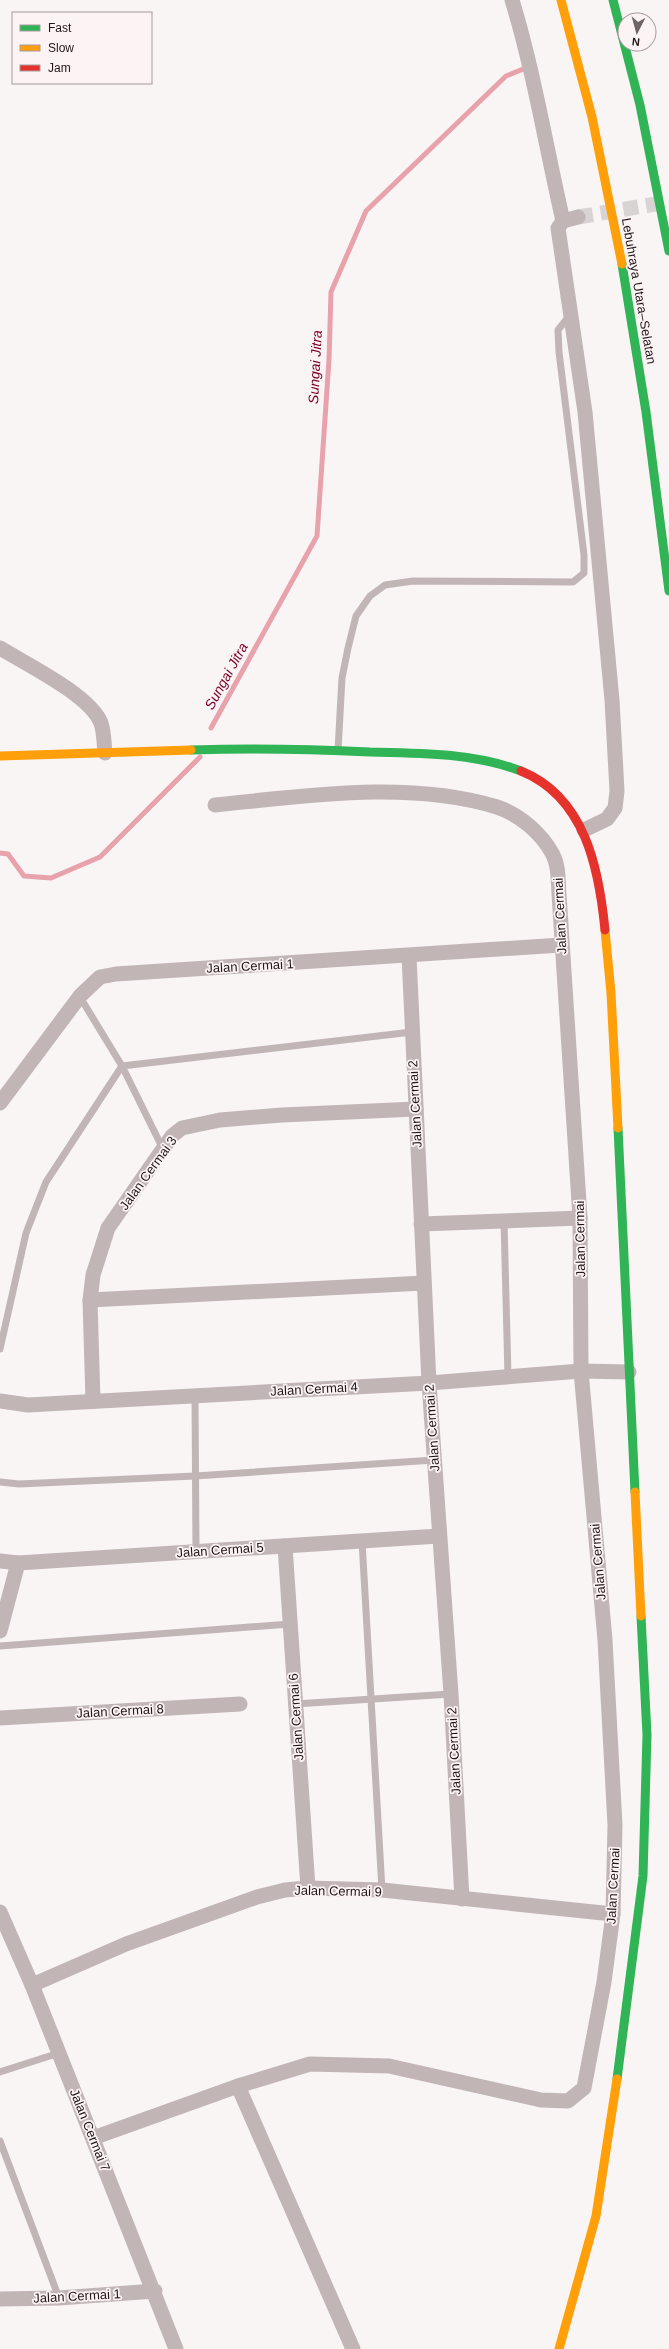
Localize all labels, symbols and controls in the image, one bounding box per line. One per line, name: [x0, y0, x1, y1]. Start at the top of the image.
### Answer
legend: [12, 12, 152, 84]
north arrow: [617, 12, 657, 52]
text: Fast: [48, 21, 72, 35]
text: N: [631, 36, 641, 48]
text: Slow: [48, 41, 74, 55]
text: Jam: [48, 61, 71, 75]
street label: Lebuhraya Utara–Selatan: [619, 217, 659, 365]
water label: Sungai Jitra: [305, 329, 325, 404]
water label: Sungai Jitra: [201, 640, 251, 712]
street label: Jalan Cermai: [551, 877, 569, 955]
street label: Jalan Cermai 1: [206, 956, 294, 976]
street label: Jalan Cermai 2: [405, 1060, 425, 1148]
street label: Jalan Cermai 3: [116, 1133, 180, 1213]
street label: Jalan Cermai: [572, 1200, 588, 1277]
street label: Jalan Cermai 4: [270, 1379, 358, 1399]
street label: Jalan Cermai 2: [421, 1384, 443, 1472]
street label: Jalan Cermai: [587, 1523, 609, 1601]
street label: Jalan Cermai 5: [176, 1539, 264, 1561]
street label: Jalan Cermai 6: [285, 1673, 307, 1761]
street label: Jalan Cermai 8: [76, 1701, 164, 1721]
street label: Jalan Cermai 2: [444, 1707, 464, 1795]
street label: Jalan Cermai: [604, 1847, 622, 1925]
street label: Jalan Cermai 9: [294, 1883, 382, 1899]
street label: Jalan Cermai 7: [67, 2087, 113, 2173]
street label: Jalan Cermai 1: [33, 2286, 121, 2306]

